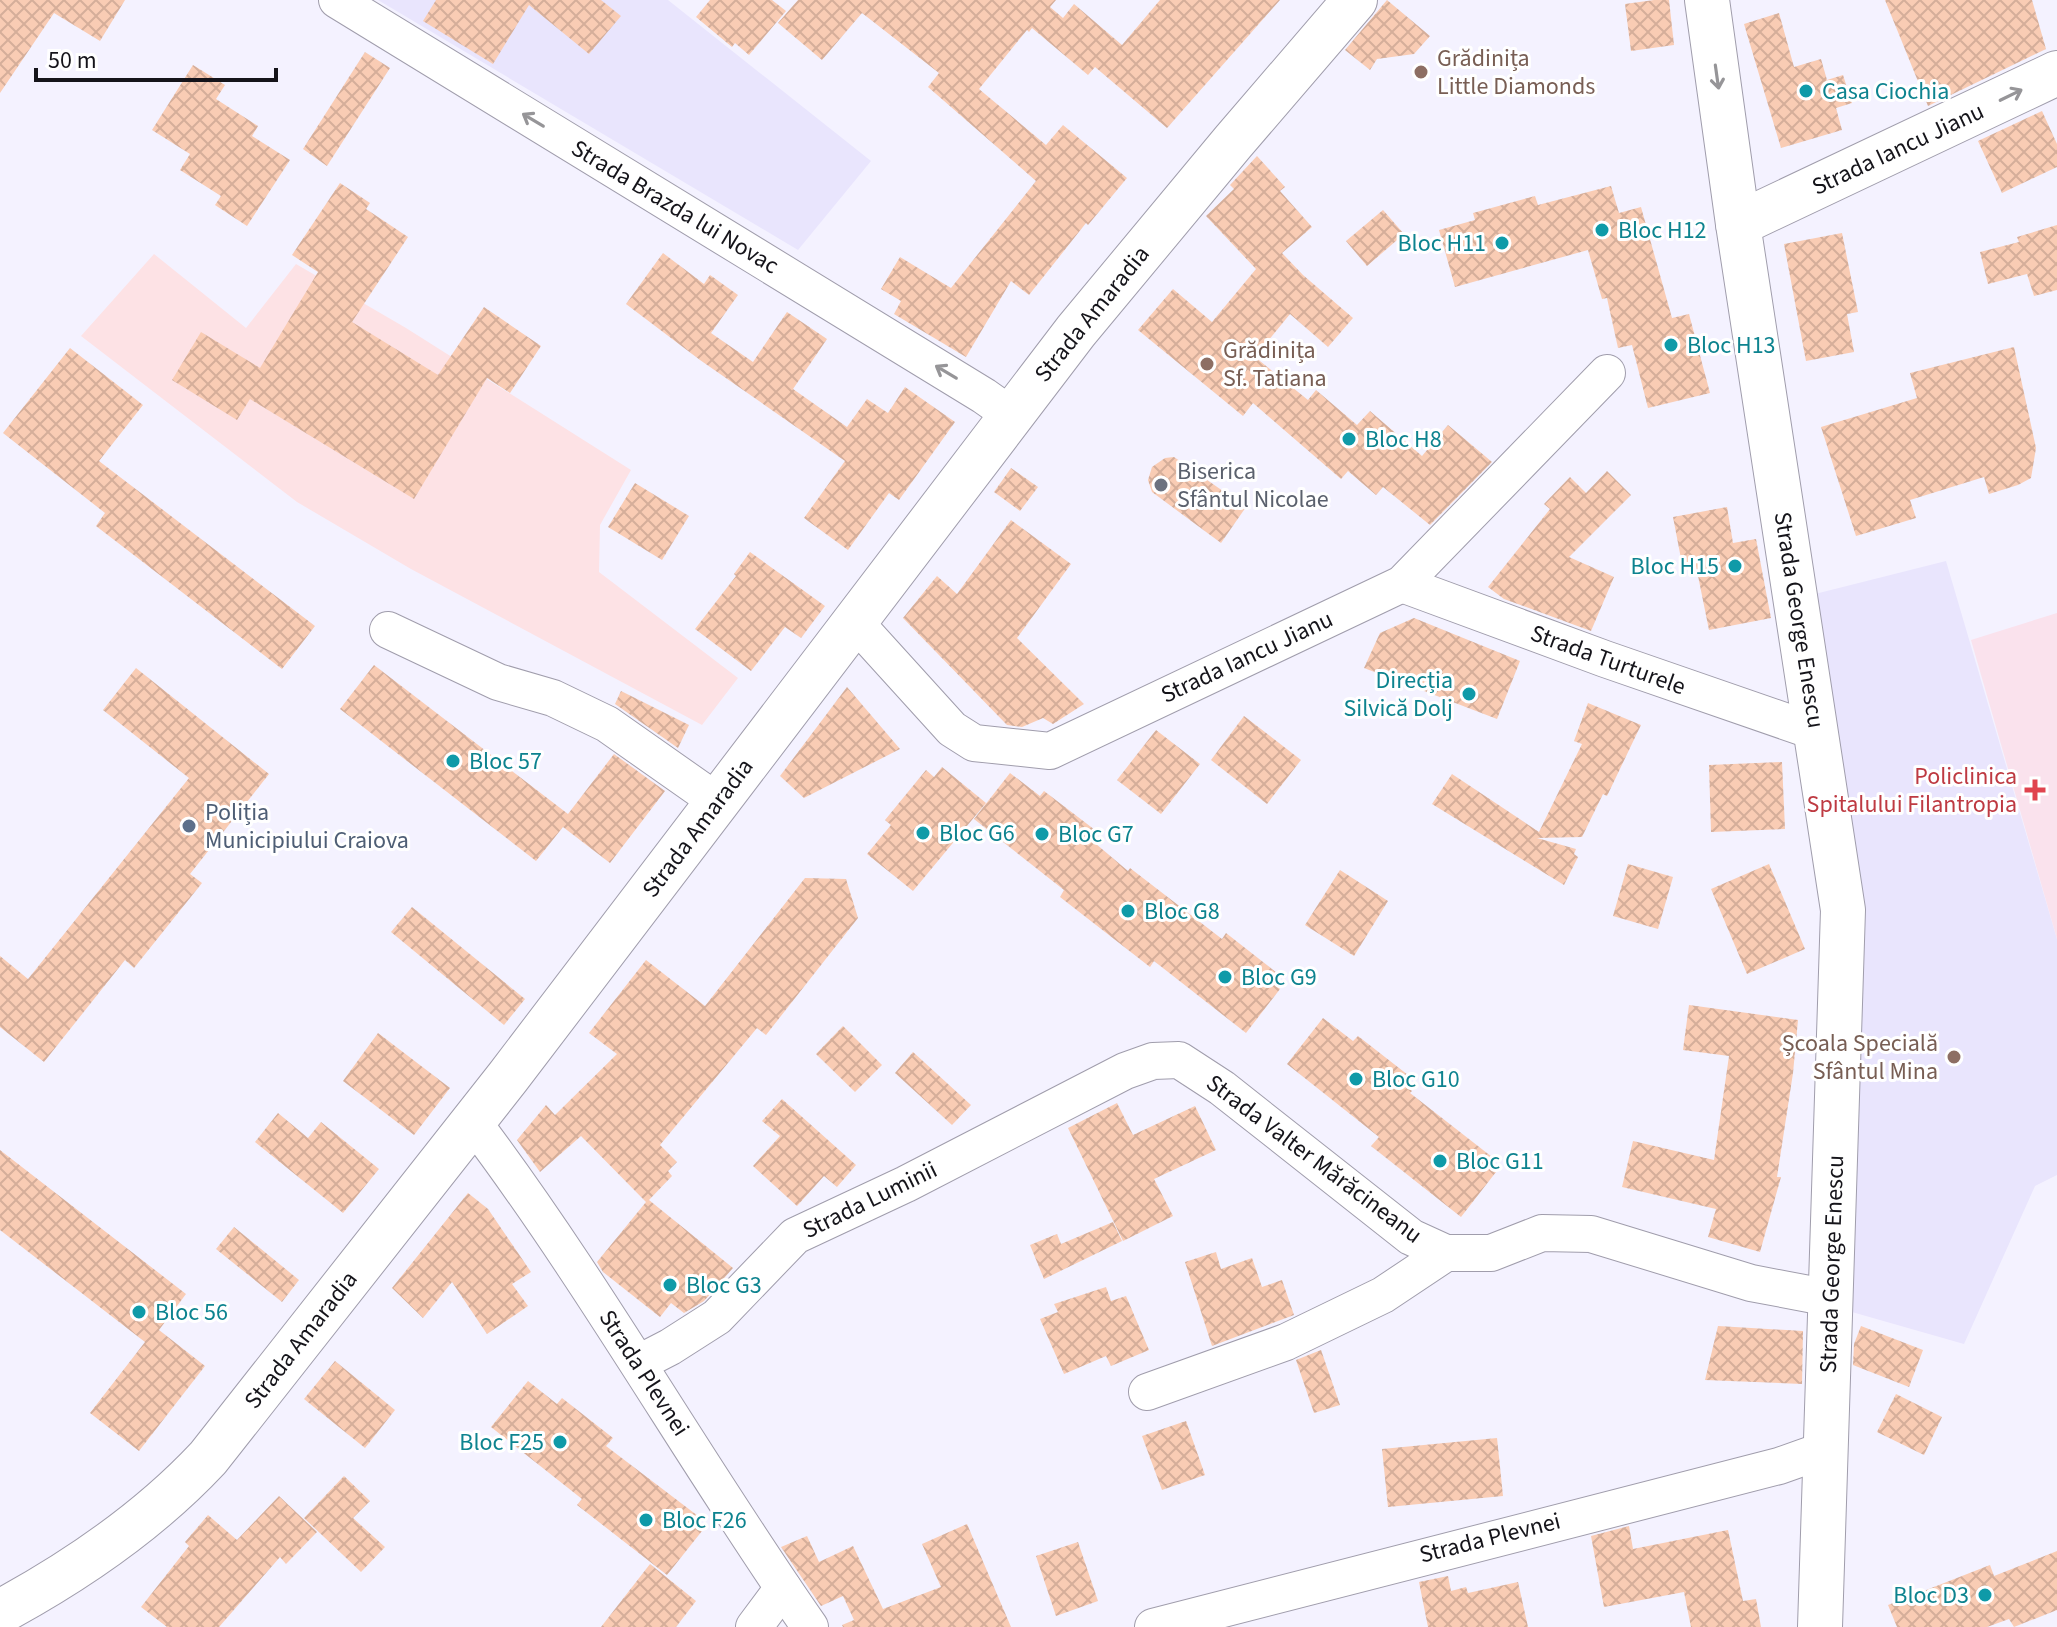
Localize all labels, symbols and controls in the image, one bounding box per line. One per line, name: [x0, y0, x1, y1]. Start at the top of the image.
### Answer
scale bar: [36, 32, 276, 82]
place label: Grădinița Little Diamonds: [1437, 41, 1595, 104]
text: 50 m: [48, 43, 97, 78]
marker: Grădinița Little Diamonds: [1412, 63, 1430, 81]
one-way arrow: [1710, 63, 1725, 90]
place label: Casa Ciochia: [1822, 74, 1949, 109]
marker: Casa Ciochia: [1797, 82, 1815, 100]
one-way arrow: [1999, 87, 2023, 102]
street label: Strada Iancu Jianu: [1806, 94, 1990, 204]
one-way arrow: [522, 112, 545, 128]
street label: Strada Brazda lui Novac: [565, 131, 785, 283]
place label: Bloc H12: [1618, 213, 1707, 248]
marker: Bloc H12: [1593, 221, 1611, 239]
place label: Bloc H11: [1398, 226, 1486, 261]
marker: Bloc H11: [1493, 234, 1511, 252]
street label: Strada Amaradia: [1026, 238, 1158, 390]
place label: Bloc H13: [1687, 328, 1776, 363]
place label: Grădinița Sf. Tatiana: [1223, 333, 1327, 396]
marker: Bloc H13: [1662, 336, 1680, 354]
marker: Grădinița Sf. Tatiana: [1198, 355, 1216, 373]
one-way arrow: [935, 364, 958, 380]
place label: Bloc H8: [1365, 422, 1442, 457]
marker: Bloc H8: [1340, 430, 1358, 448]
place label: Biserica Sfântul Nicolae: [1177, 454, 1329, 517]
marker: Biserica Sfântul Nicolae: [1152, 476, 1170, 494]
street label: Strada George Enescu: [1765, 509, 1833, 731]
place label: Bloc H15: [1631, 549, 1719, 584]
marker: Bloc H15: [1726, 557, 1744, 575]
street label: Strada Iancu Jianu: [1155, 602, 1339, 712]
street label: Strada Turturele: [1526, 616, 1690, 704]
place label: Direcția Silvică Dolj: [1343, 663, 1453, 726]
marker: Direcția Silvică Dolj: [1460, 685, 1478, 703]
place label: Bloc 57: [469, 744, 542, 779]
street label: Strada Amaradia: [634, 751, 762, 905]
marker: Bloc 57: [444, 752, 462, 770]
place label: Policlinica Spitalului Filantropia: [1807, 759, 2017, 822]
marker: Policlinica Spitalului Filantropia: [2024, 779, 2046, 801]
place label: Poliția Municipiului Craiova: [205, 795, 409, 858]
place label: Bloc G6: [939, 816, 1015, 851]
marker: Poliția Municipiului Craiova: [180, 817, 198, 835]
place label: Bloc G7: [1058, 817, 1134, 852]
marker: Bloc G6: [914, 824, 932, 842]
marker: Bloc G7: [1033, 825, 1051, 843]
place label: Bloc G8: [1144, 894, 1220, 929]
marker: Bloc G8: [1119, 902, 1137, 920]
place label: Bloc G9: [1241, 960, 1317, 995]
marker: Bloc G9: [1216, 968, 1234, 986]
place label: Școala Specială Sfântul Mina: [1782, 1026, 1938, 1089]
marker: Școala Specială Sfântul Mina: [1945, 1048, 1963, 1066]
place label: Bloc G10: [1372, 1062, 1460, 1097]
street label: Strada Valter Mărăcineanu: [1199, 1066, 1429, 1252]
marker: Bloc G10: [1347, 1070, 1365, 1088]
place label: Bloc G11: [1456, 1144, 1544, 1179]
street label: Strada Luminii: [797, 1152, 943, 1248]
marker: Bloc G11: [1431, 1152, 1449, 1170]
street label: Strada George Enescu: [1811, 1154, 1853, 1374]
street label: Strada Amaradia: [236, 1264, 366, 1416]
place label: Bloc G3: [686, 1268, 762, 1303]
marker: Bloc G3: [661, 1276, 679, 1294]
place label: Bloc 56: [155, 1295, 228, 1330]
marker: Bloc 56: [130, 1303, 148, 1321]
street label: Strada Plevnei: [590, 1303, 698, 1443]
place label: Bloc F25: [459, 1425, 544, 1460]
marker: Bloc F25: [551, 1433, 569, 1451]
place label: Bloc F26: [662, 1503, 747, 1538]
street label: Strada Plevnei: [1416, 1504, 1564, 1572]
marker: Bloc F26: [637, 1511, 655, 1529]
place label: Bloc D3: [1893, 1578, 1969, 1613]
marker: Bloc D3: [1976, 1586, 1994, 1604]

